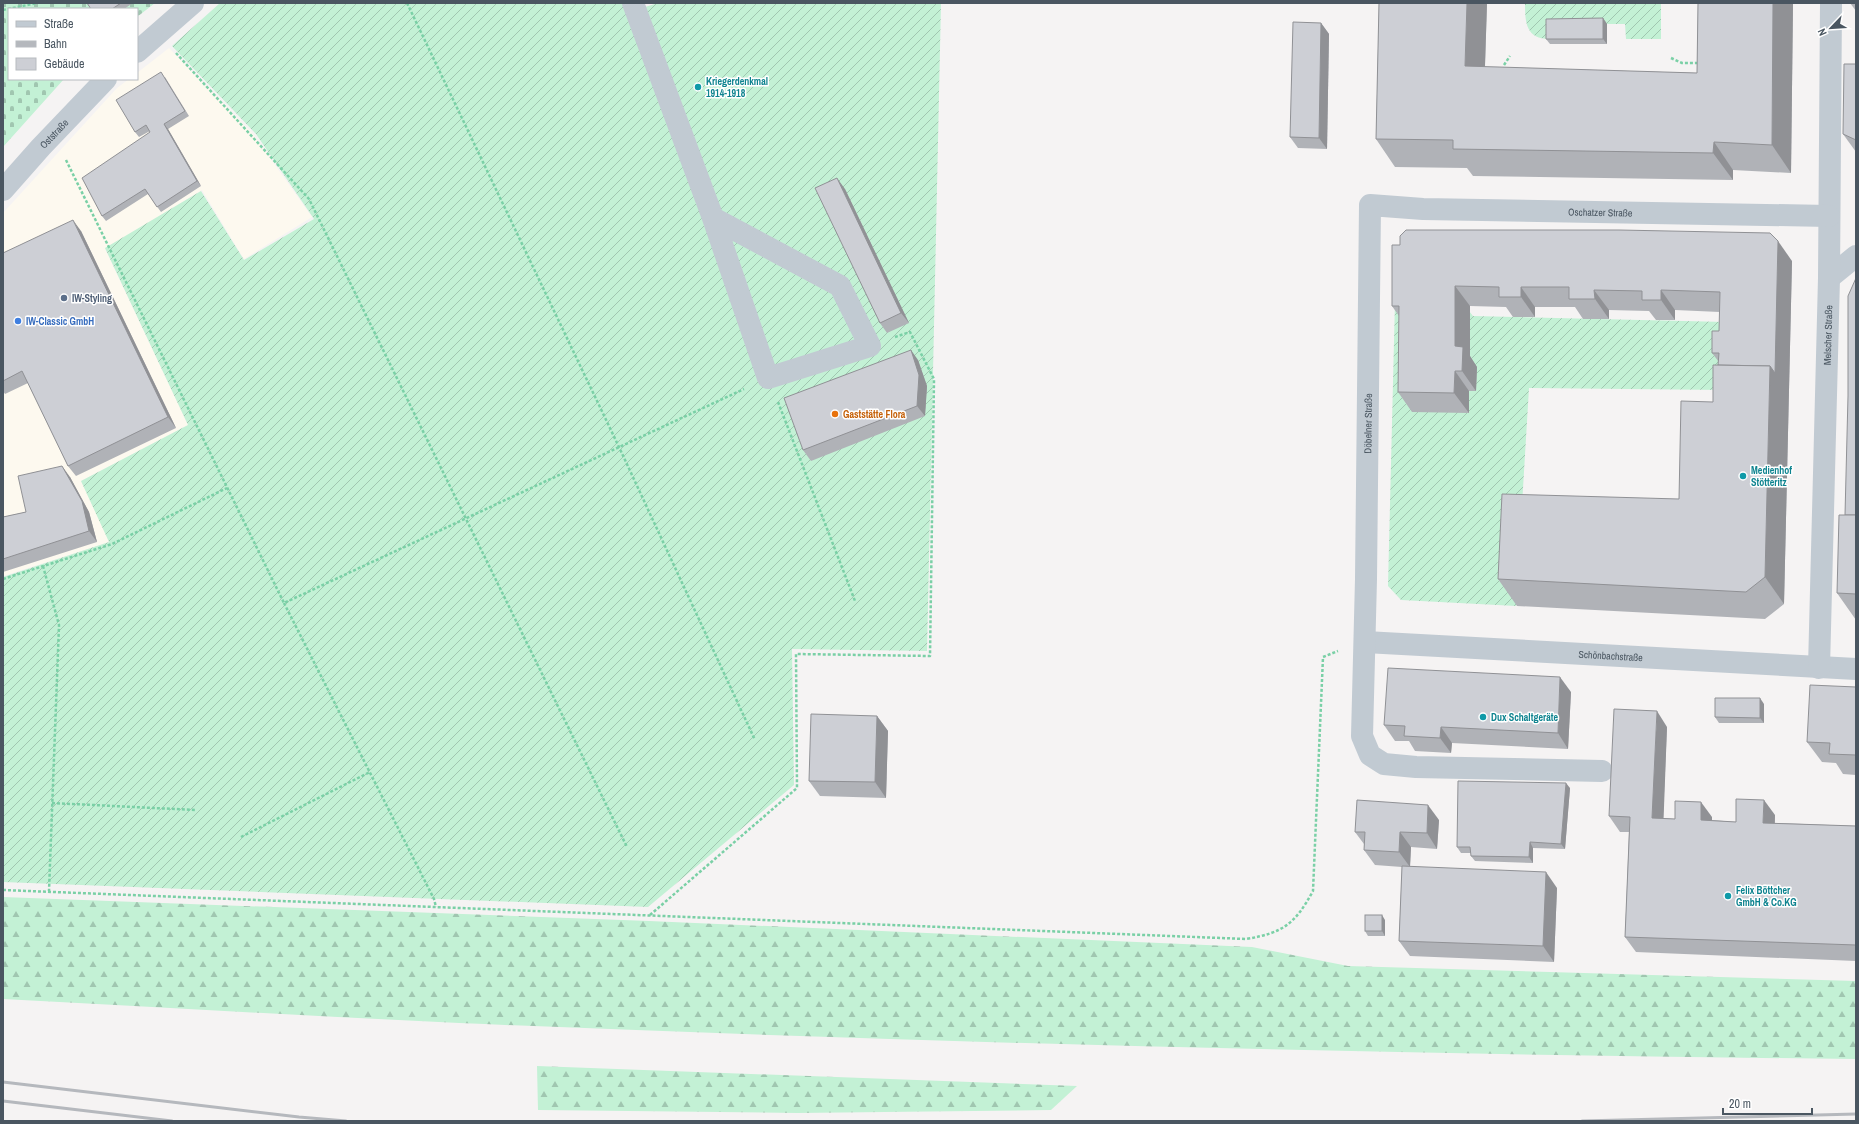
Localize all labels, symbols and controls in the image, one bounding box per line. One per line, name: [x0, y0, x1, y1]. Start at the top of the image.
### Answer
legend: [8, 8, 138, 80]
north arrow: [1811, 8, 1851, 48]
text: Straße: [44, 16, 74, 32]
text: N: [1814, 26, 1830, 38]
text: Bahn: [44, 36, 67, 52]
text: Gebäude: [44, 56, 85, 72]
place label: Kriegerdenkmal 1914-1918: [706, 75, 768, 100]
marker: Kriegerdenkmal 1914-1918: [693, 82, 703, 92]
street label: Oststraße: [37, 116, 71, 151]
street label: Oschatzer Straße: [1568, 205, 1633, 219]
place label: IW-Styling: [72, 292, 112, 305]
marker: IW-Styling: [59, 293, 69, 303]
street label: Melscher Straße: [1820, 304, 1835, 365]
place label: IW-Classic GmbH: [26, 315, 94, 328]
marker: IW-Classic GmbH: [13, 316, 23, 326]
street label: Döbelner Straße: [1361, 393, 1374, 454]
place label: Gaststätte Flora: [843, 408, 906, 421]
marker: Gaststätte Flora: [830, 409, 840, 419]
place label: Medienhof Stötteritz: [1751, 464, 1792, 489]
marker: Medienhof Stötteritz: [1738, 471, 1748, 481]
street label: Schönbachstraße: [1578, 647, 1644, 664]
place label: Dux Schaltgeräte: [1491, 711, 1558, 724]
marker: Dux Schaltgeräte: [1478, 712, 1488, 722]
place label: Felix Böttcher GmbH & Co.KG: [1736, 884, 1797, 909]
marker: Felix Böttcher GmbH & Co.KG: [1723, 891, 1733, 901]
scale bar: [1723, 1090, 1812, 1116]
text: 20 m: [1729, 1096, 1751, 1112]

